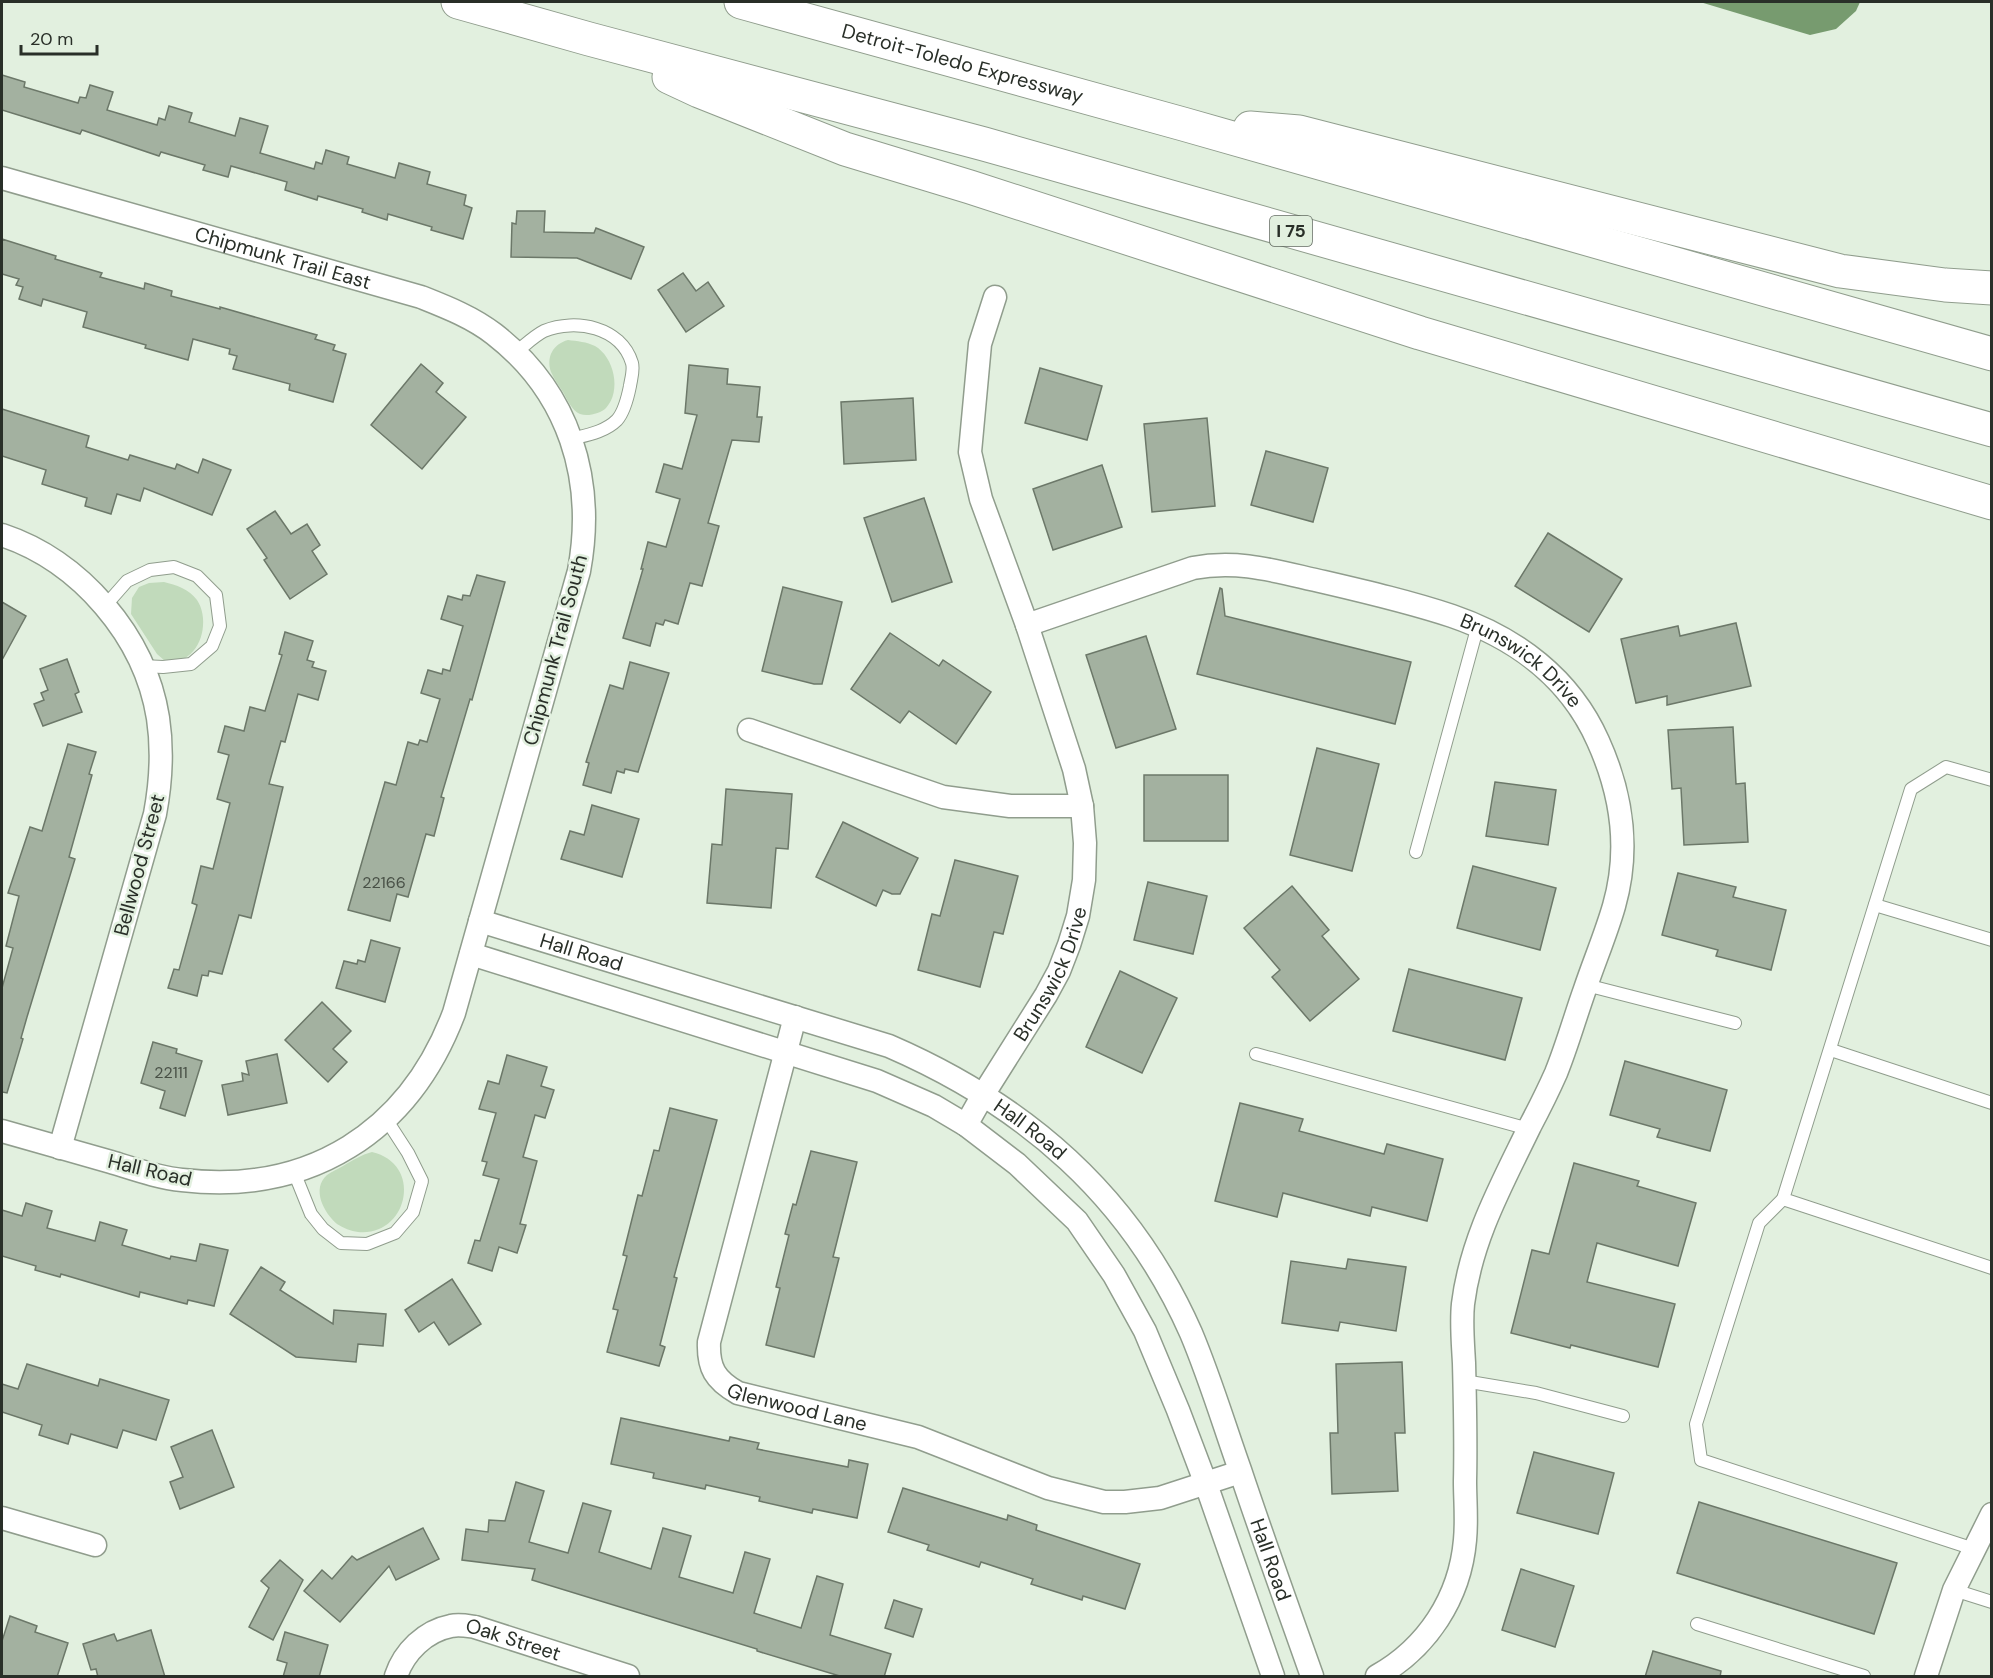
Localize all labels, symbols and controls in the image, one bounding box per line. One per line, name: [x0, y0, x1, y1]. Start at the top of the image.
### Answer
street label: Detroit-Toledo Expressway: [839, 17, 1086, 109]
scale bar: [21, 18, 98, 56]
text: 20 m: [30, 27, 73, 51]
road number: I 75: [1270, 216, 1312, 246]
street label: Chipmunk Trail East: [192, 220, 374, 295]
street label: Chipmunk Trail South: [517, 552, 593, 748]
street label: Brunswick Drive: [1457, 607, 1588, 713]
street label: Bellwood Street: [108, 791, 170, 939]
house number: 22166: [362, 872, 406, 893]
street label: Brunswick Drive: [1007, 905, 1092, 1046]
street label: Hall Road: [537, 927, 626, 977]
house number: 22111: [154, 1062, 188, 1083]
street label: Hall Road: [989, 1093, 1072, 1165]
street label: Hall Road: [106, 1148, 194, 1192]
street label: Glenwood Lane: [722, 1376, 870, 1437]
street label: Hall Road: [1244, 1515, 1297, 1604]
street label: Oak Street: [464, 1613, 564, 1667]

